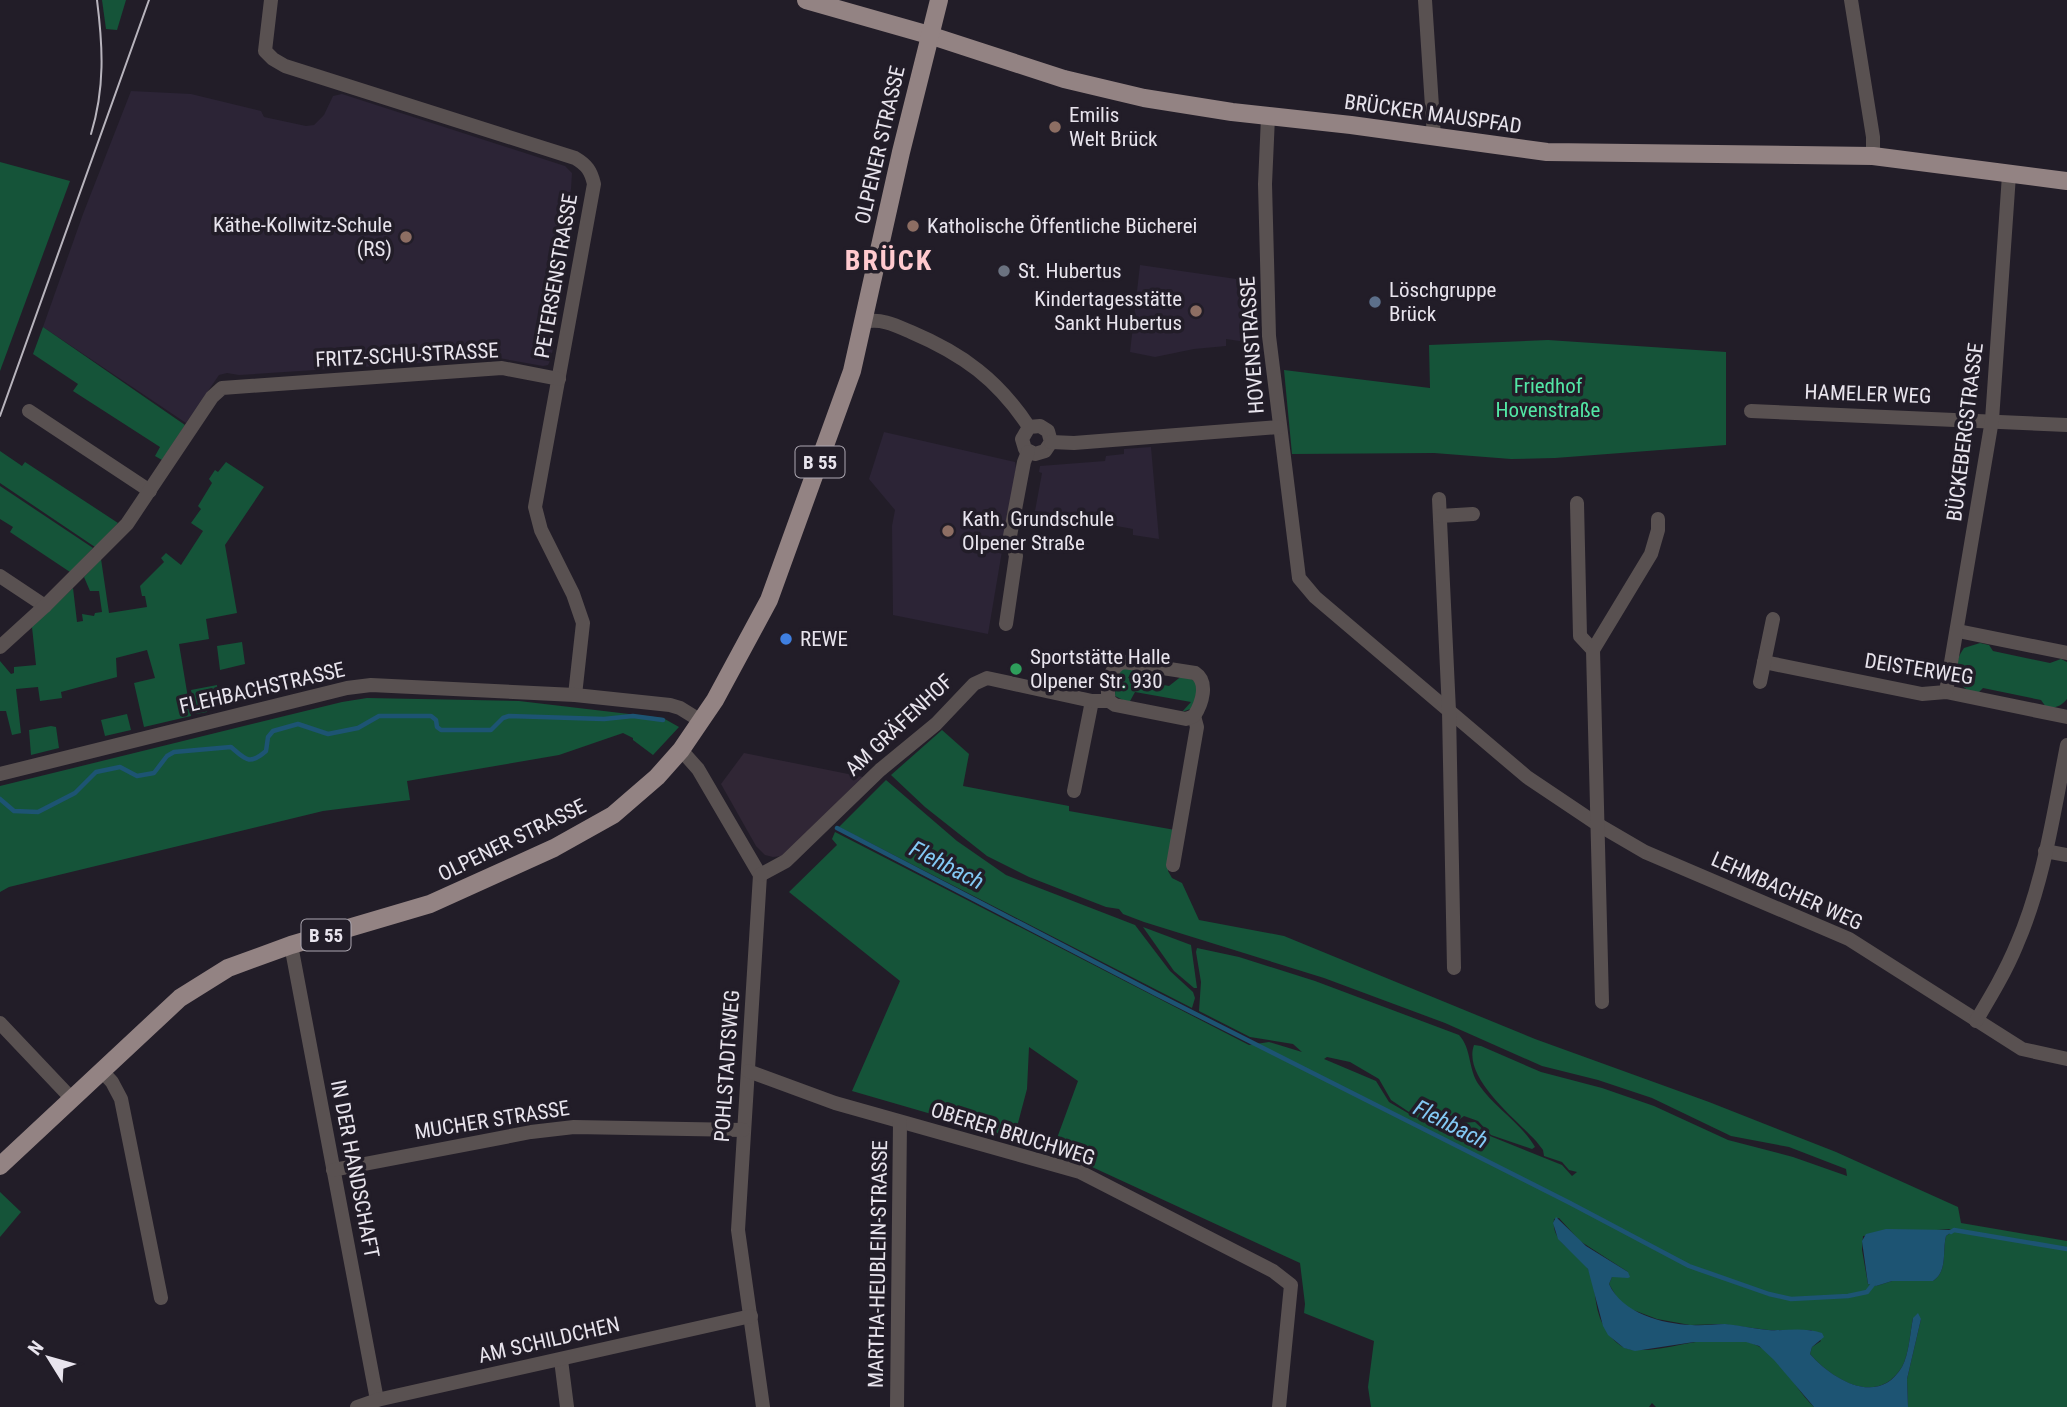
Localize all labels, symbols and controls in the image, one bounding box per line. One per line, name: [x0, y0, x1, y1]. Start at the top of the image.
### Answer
street label: OLPENER STRASSE: [850, 64, 910, 226]
street label: BRÜCKER MAUSPFAD: [1343, 90, 1523, 138]
place label: Emilis Welt Brück: [1069, 103, 1158, 151]
marker: Emilis Welt Brück: [1047, 119, 1063, 135]
street label: PETERSENSTRASSE: [530, 192, 582, 360]
place label: Käthe-Kollwitz-Schule (RS): [213, 213, 392, 261]
place label: Katholische Öffentliche Bücherei: [927, 214, 1197, 238]
marker: Katholische Öffentliche Bücherei: [905, 218, 921, 234]
marker: Käthe-Kollwitz-Schule (RS): [398, 229, 414, 245]
district label: BRÜCK: [845, 244, 933, 277]
place label: St. Hubertus: [1018, 259, 1122, 283]
marker: St. Hubertus: [996, 263, 1012, 279]
street label: HOVENSTRASSE: [1235, 275, 1269, 415]
place label: Löschgruppe Brück: [1389, 278, 1497, 326]
place label: Kindertagesstätte Sankt Hubertus: [1034, 287, 1182, 335]
marker: Löschgruppe Brück: [1367, 294, 1383, 310]
marker: Kindertagesstätte Sankt Hubertus: [1188, 303, 1204, 319]
street label: FRITZ-SCHU-STRASSE: [315, 338, 499, 372]
street label: BÜCKEBERGSTRASSE: [1942, 341, 1988, 523]
park label: Friedhof Hovenstraße: [1496, 374, 1601, 422]
street label: HAMELER WEG: [1804, 380, 1932, 408]
road number: B 55: [796, 446, 844, 477]
place label: Kath. Grundschule Olpener Straße: [962, 507, 1114, 555]
marker: Kath. Grundschule Olpener Straße: [940, 523, 956, 539]
place label: REWE: [800, 627, 848, 651]
marker: REWE: [778, 631, 794, 647]
place label: Sportstätte Halle Olpener Str. 930: [1030, 645, 1171, 693]
street label: DEISTERWEG: [1863, 649, 1975, 689]
street label: FLEHBACHSTRASSE: [177, 657, 347, 719]
marker: Sportstätte Halle Olpener Str. 930: [1008, 661, 1024, 677]
street label: AM GRÄFENHOF: [840, 669, 958, 781]
street label: OLPENER STRASSE: [434, 794, 590, 886]
water label: Flehbach: [905, 835, 988, 896]
street label: LEHMBACHER WEG: [1708, 847, 1866, 935]
road number: B 55: [302, 920, 350, 951]
street label: POHLSTADTSWEG: [710, 989, 744, 1143]
street label: IN DER HANDSCHAFT: [326, 1078, 384, 1260]
water label: Flehbach: [1409, 1094, 1492, 1155]
street label: MUCHER STRASSE: [413, 1096, 571, 1144]
street label: OBERER BRUCHWEG: [928, 1098, 1098, 1170]
street label: MARTHA-HEUBLEIN-STRASSE: [864, 1140, 892, 1388]
street label: AM SCHILDCHEN: [476, 1312, 622, 1368]
north arrow: [14, 1323, 84, 1393]
text: N: [23, 1337, 49, 1360]

